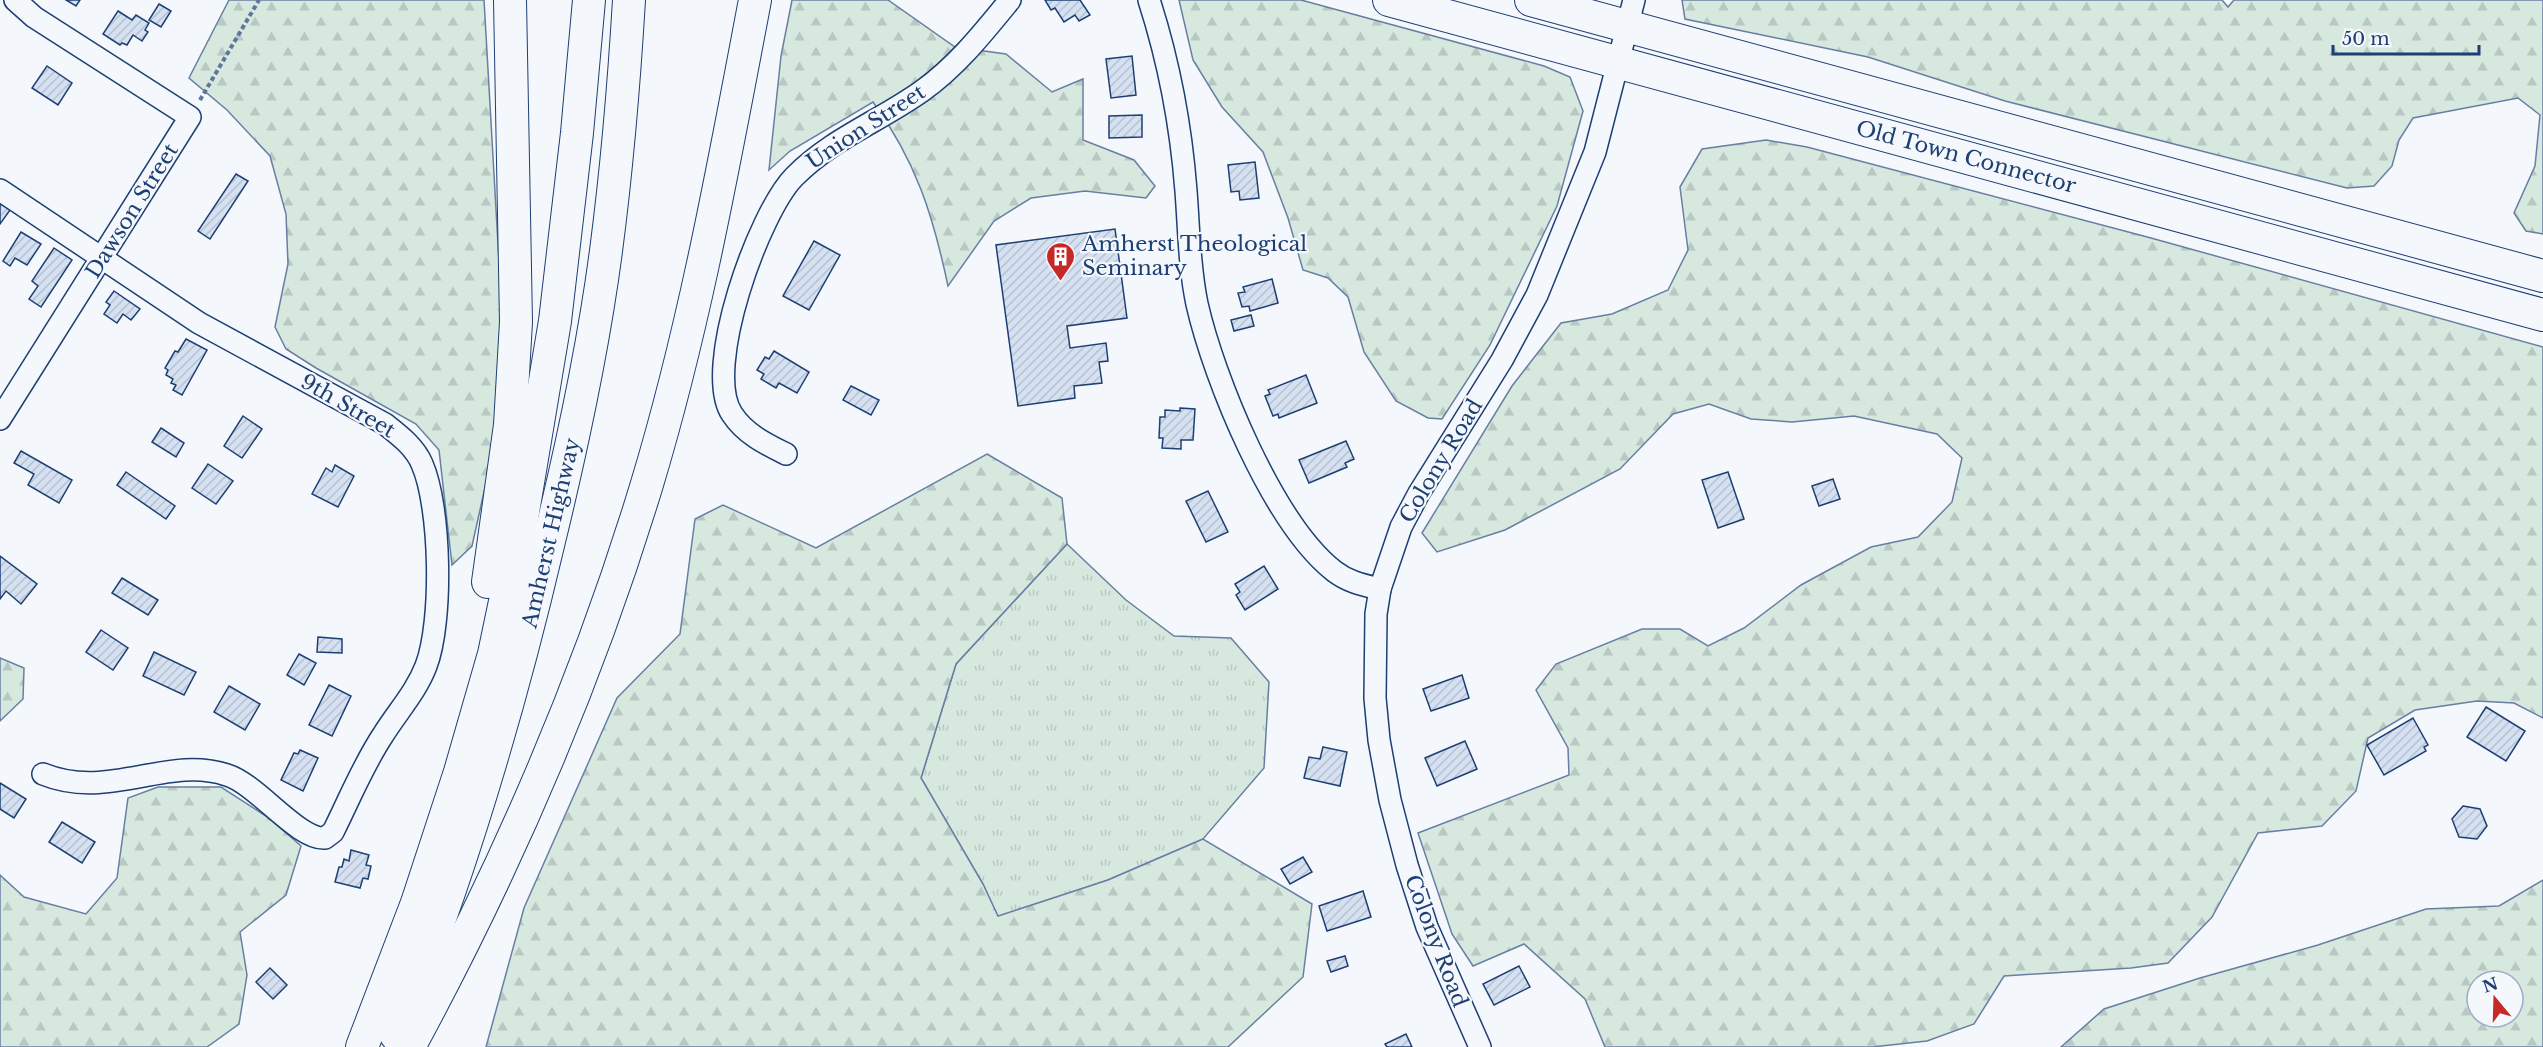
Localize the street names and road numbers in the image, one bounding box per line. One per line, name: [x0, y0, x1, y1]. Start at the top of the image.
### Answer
street label: Union Street: [802, 79, 930, 175]
street label: Old Town Connector: [1853, 115, 2079, 199]
street label: Dawson Street: [80, 139, 184, 283]
street label: 9th Street: [296, 368, 400, 444]
street label: Colony Road: [1394, 394, 1488, 528]
street label: Amherst Highway: [516, 435, 586, 632]
street label: Colony Road: [1399, 871, 1473, 1011]

